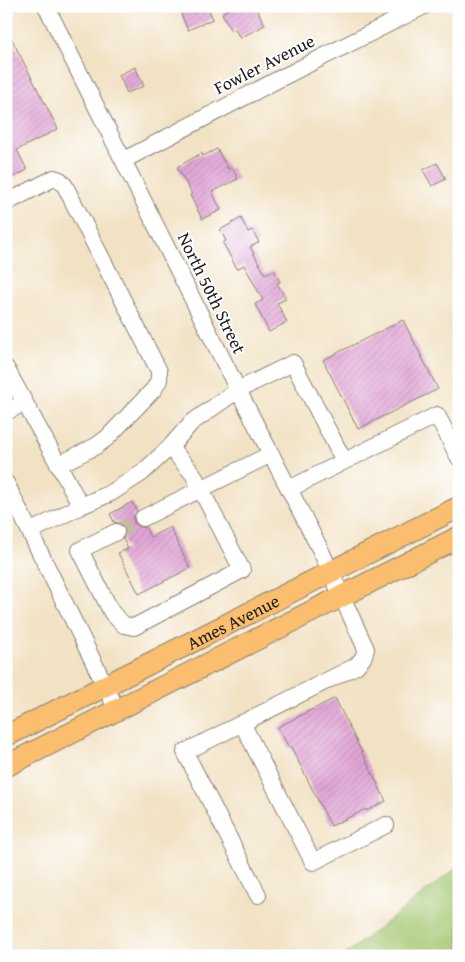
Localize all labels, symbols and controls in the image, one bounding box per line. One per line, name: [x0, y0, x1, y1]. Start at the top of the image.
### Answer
street label: Fowler Avenue: [209, 27, 319, 101]
street label: North 50th Street: [171, 228, 253, 359]
street label: Ames Avenue: [182, 587, 284, 656]

